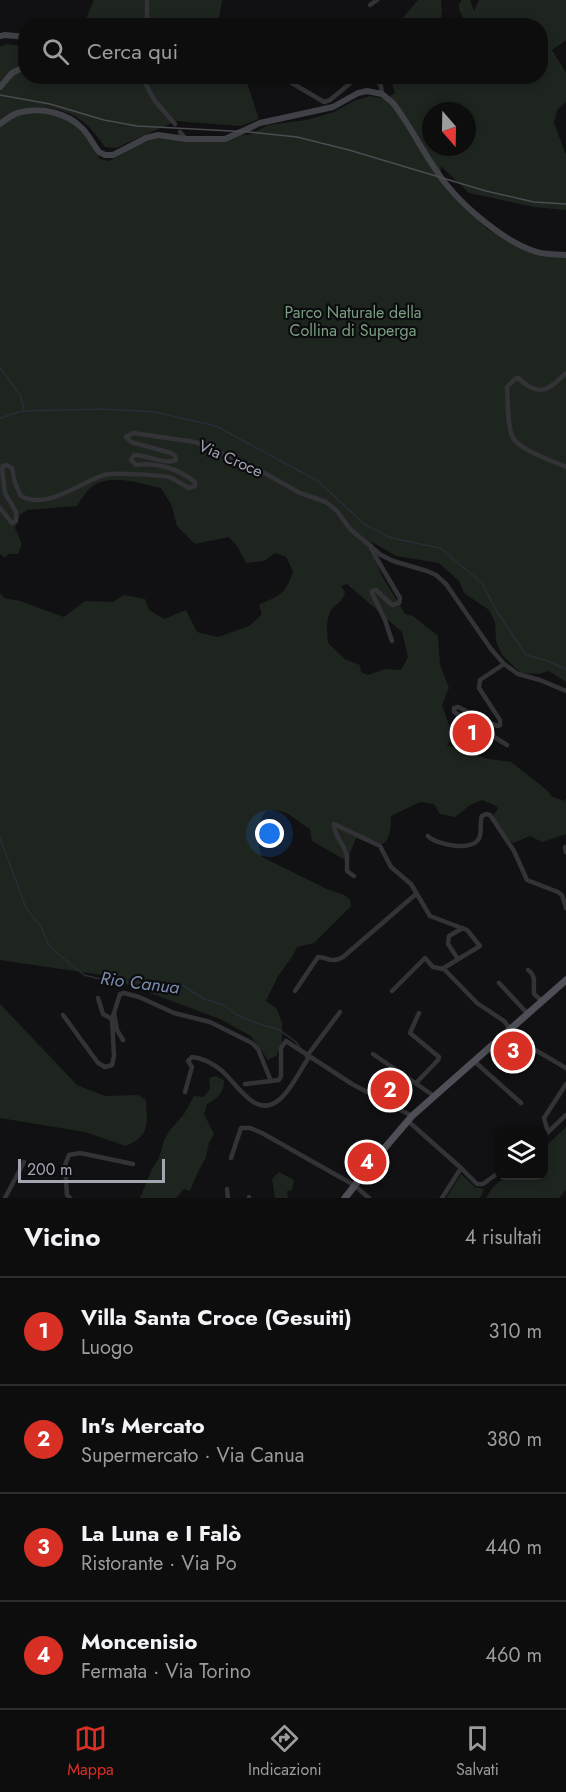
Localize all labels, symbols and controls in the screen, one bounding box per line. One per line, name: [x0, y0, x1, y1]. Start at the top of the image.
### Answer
search box: [18, 18, 548, 84]
icon: search: [39, 35, 72, 68]
text: Cerca qui: [87, 35, 178, 67]
north arrow: [422, 102, 476, 156]
park label: Parco Naturale della Collina di Superga: [284, 301, 422, 342]
street label: Via Croce: [195, 434, 267, 483]
pin: 1: [452, 710, 492, 756]
your location: [255, 819, 284, 848]
water label: Rio Canua: [99, 965, 181, 1001]
pin: 3: [494, 1028, 532, 1074]
pin: 2: [370, 1068, 410, 1112]
map controls: [494, 1126, 548, 1180]
button: layers: [494, 1126, 548, 1180]
pin: 4: [348, 1140, 386, 1184]
scale bar: [18, 1156, 165, 1184]
text: 200 m: [27, 1158, 73, 1181]
text: Vicino: [24, 1218, 101, 1256]
text: 4 risultati: [465, 1223, 542, 1252]
text: Villa Santa Croce (Gesuiti): [81, 1301, 352, 1333]
text: 1: [38, 1317, 49, 1346]
text: 310 m: [488, 1317, 542, 1346]
text: Luogo: [81, 1333, 133, 1362]
text: In's Mercato: [81, 1409, 205, 1441]
text: 2: [37, 1425, 50, 1454]
text: 380 m: [487, 1425, 542, 1454]
text: Supermercato · Via Canua: [81, 1441, 304, 1470]
text: La Luna e I Falò: [81, 1517, 241, 1549]
text: 3: [37, 1533, 50, 1562]
text: 440 m: [485, 1533, 542, 1562]
text: Ristorante · Via Po: [81, 1549, 237, 1578]
text: Moncenisio: [81, 1625, 198, 1657]
text: 4: [37, 1641, 50, 1670]
text: 460 m: [485, 1641, 542, 1670]
text: Fermata · Via Torino: [81, 1657, 251, 1686]
tab: Mappa: [67, 1722, 114, 1781]
tab: Indicazioni: [248, 1722, 322, 1781]
tab: Salvati: [456, 1722, 499, 1781]

